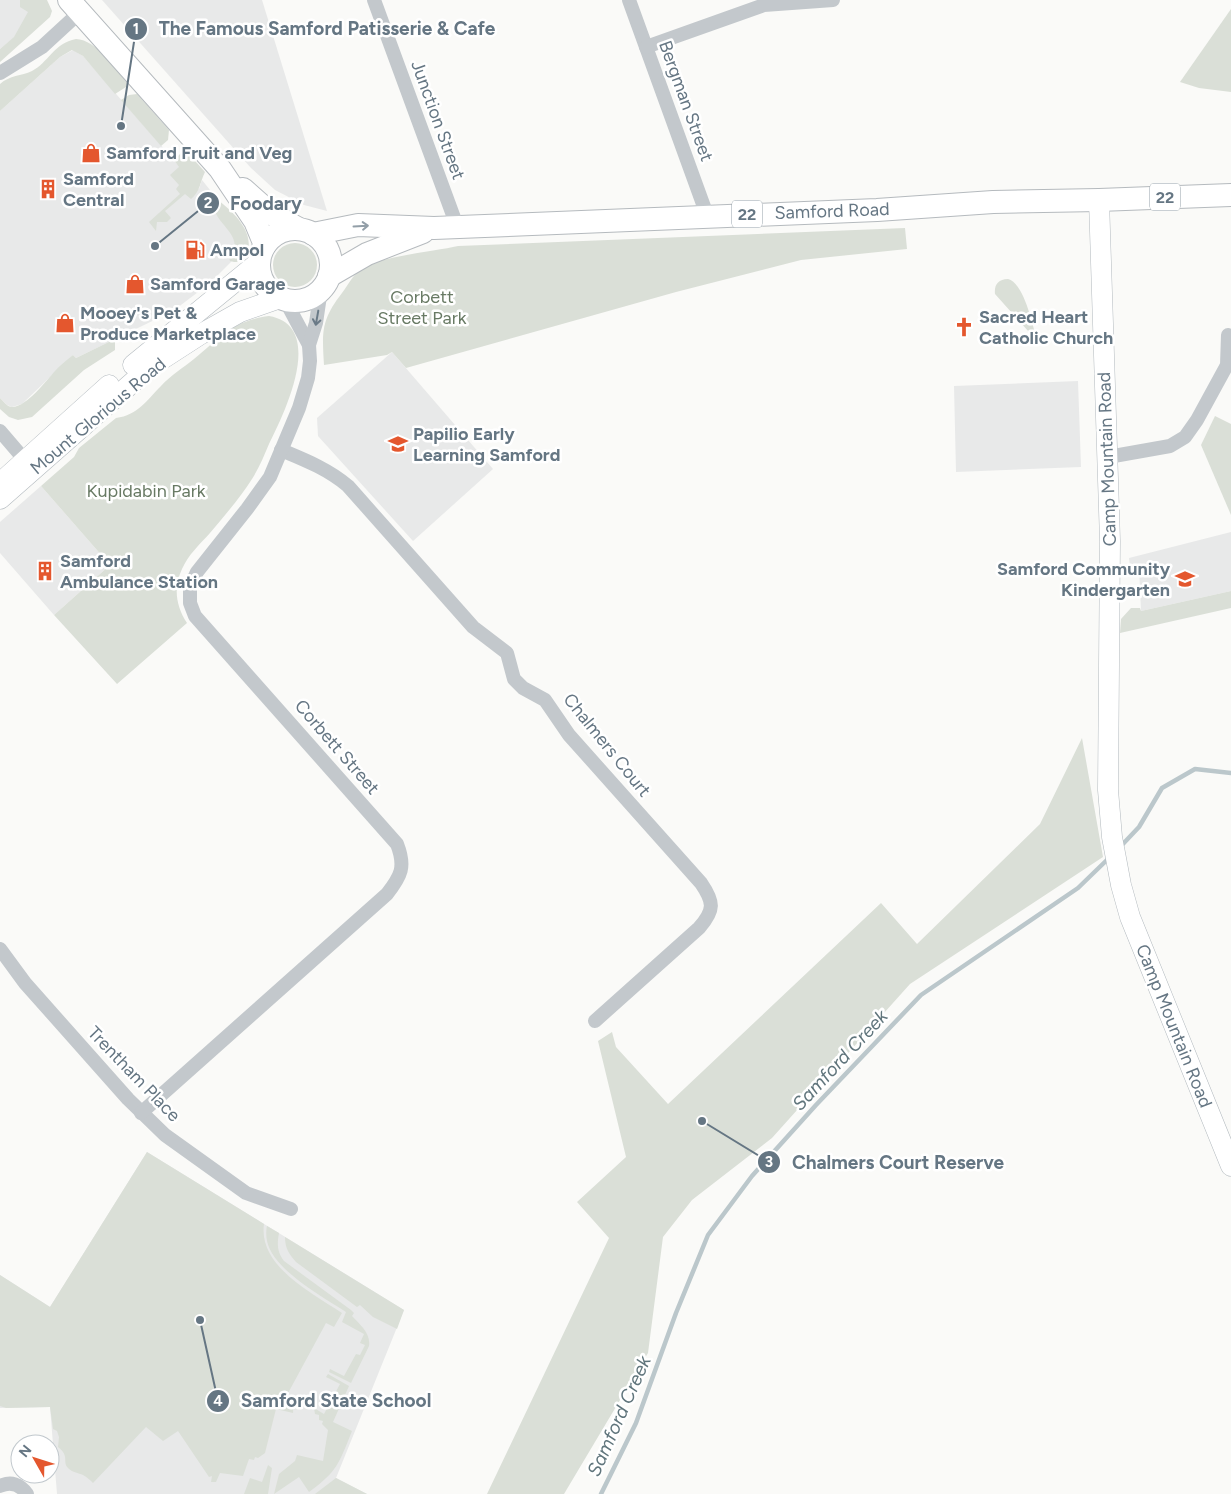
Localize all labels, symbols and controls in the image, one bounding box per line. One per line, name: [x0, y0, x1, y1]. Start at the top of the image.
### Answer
callout: The Famous Samford Patisserie & Cafe: [124, 12, 505, 46]
text: The Famous Samford Patisserie & Cafe: [159, 17, 496, 40]
text: 1: [133, 20, 139, 38]
street label: Bergman Street: [654, 38, 718, 165]
street label: Junction Street: [406, 57, 470, 183]
shop icon: Samford Fruit and Veg: [80, 142, 102, 164]
place label: Samford Fruit and Veg: [106, 142, 292, 164]
place label: Samford Central: [63, 168, 134, 211]
building icon: Samford Central: [37, 178, 59, 200]
road number: 22: [1150, 183, 1180, 210]
callout: Foodary: [195, 186, 312, 220]
text: Foodary: [230, 192, 302, 215]
text: 2: [204, 194, 213, 212]
street label: Samford Road: [774, 198, 890, 224]
road number: 22: [732, 200, 762, 228]
one-way arrow: [353, 221, 369, 230]
fuel station icon: Ampol: [184, 239, 206, 261]
place label: Ampol: [210, 239, 264, 261]
shop icon: Samford Garage: [124, 273, 146, 295]
place label: Samford Garage: [150, 273, 286, 295]
park label: Corbett Street Park: [377, 286, 467, 329]
place label: Mooey's Pet & Produce Marketplace: [80, 302, 256, 345]
place label: Sacred Heart Catholic Church: [979, 306, 1113, 349]
one-way arrow: [311, 309, 321, 325]
shop icon: Mooey's Pet & Produce Marketplace: [54, 312, 76, 334]
church icon: Sacred Heart Catholic Church: [953, 316, 975, 338]
street label: Mount Glorious Road: [26, 353, 170, 479]
street label: Camp Mountain Road: [1093, 371, 1121, 547]
place label: Papilio Early Learning Samford: [413, 423, 560, 466]
school or university icon: Papilio Early Learning Samford: [387, 433, 409, 455]
park label: Kupidabin Park: [87, 480, 206, 502]
place label: Samford Ambulance Station: [60, 550, 218, 593]
place label: Samford Community Kindergarten: [997, 558, 1171, 601]
building icon: Samford Ambulance Station: [34, 560, 56, 582]
school or university icon: Samford Community Kindergarten: [1174, 568, 1196, 590]
street label: Chalmers Court: [559, 689, 655, 801]
street label: Corbett Street: [290, 695, 384, 799]
street label: Camp Mountain Road: [1131, 941, 1217, 1111]
water label: Samford Creek: [787, 1004, 893, 1115]
street label: Trentham Place: [83, 1022, 185, 1126]
callout: Chalmers Court Reserve: [757, 1145, 1014, 1179]
text: Chalmers Court Reserve: [792, 1151, 1005, 1174]
text: 3: [765, 1153, 773, 1171]
water label: Samford Creek: [582, 1351, 656, 1480]
callout: Samford State School: [206, 1384, 442, 1418]
text: Samford State School: [241, 1389, 431, 1412]
text: 4: [213, 1392, 223, 1410]
north arrow: [10, 1434, 60, 1484]
text: N: [15, 1442, 35, 1461]

